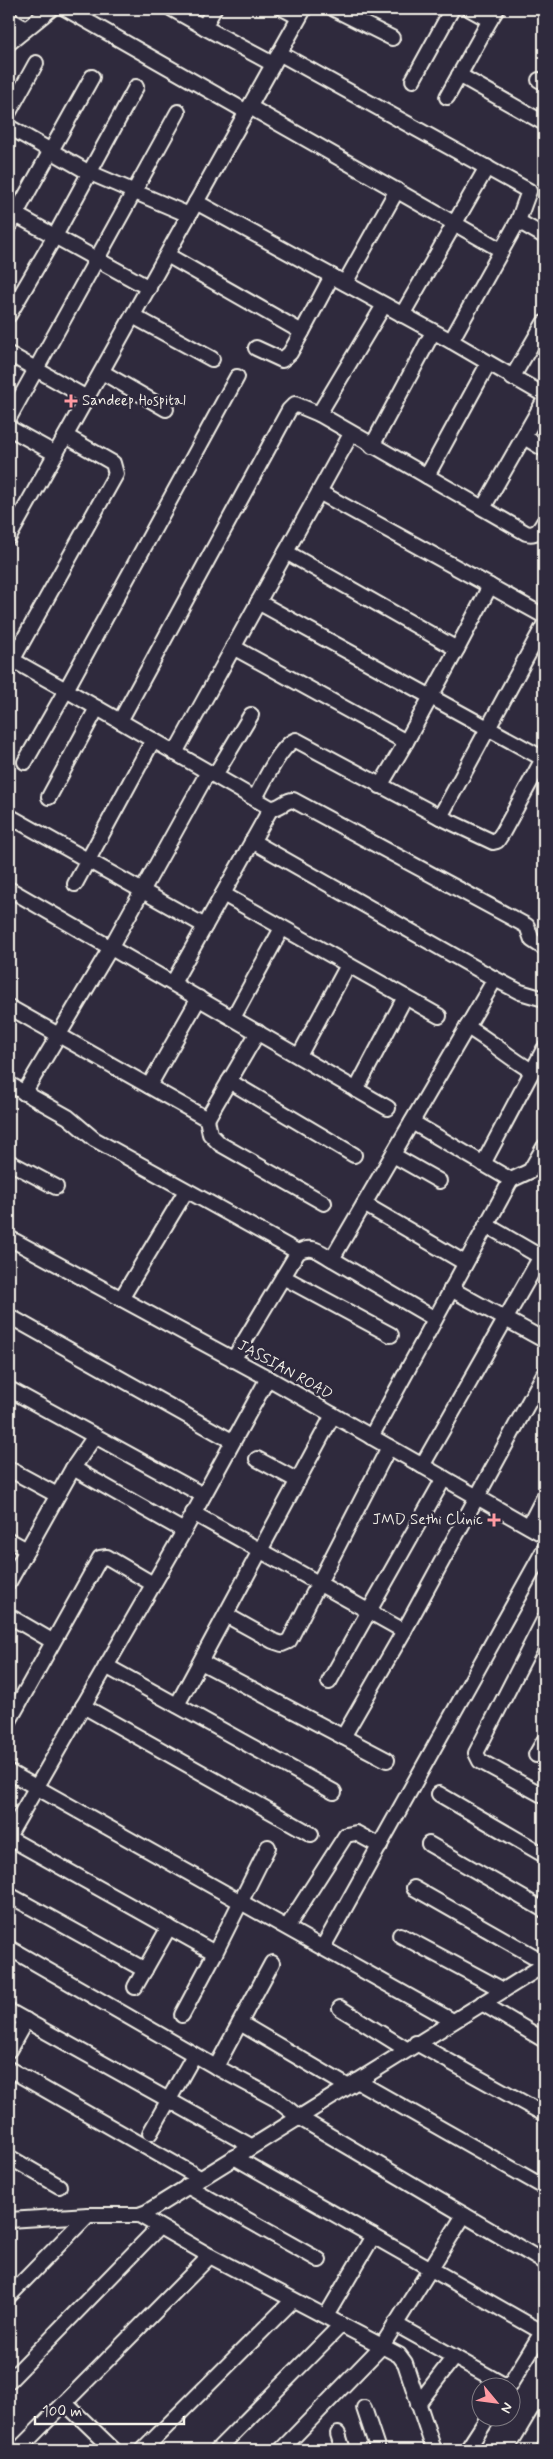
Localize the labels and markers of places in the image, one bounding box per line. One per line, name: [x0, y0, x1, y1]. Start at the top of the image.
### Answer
place label: Sandeep Hospital: [82, 391, 186, 411]
marker: Sandeep Hospital: [64, 394, 78, 408]
place label: JMD Sethi Clinic: [372, 1510, 483, 1530]
marker: JMD Sethi Clinic: [487, 1513, 501, 1527]

